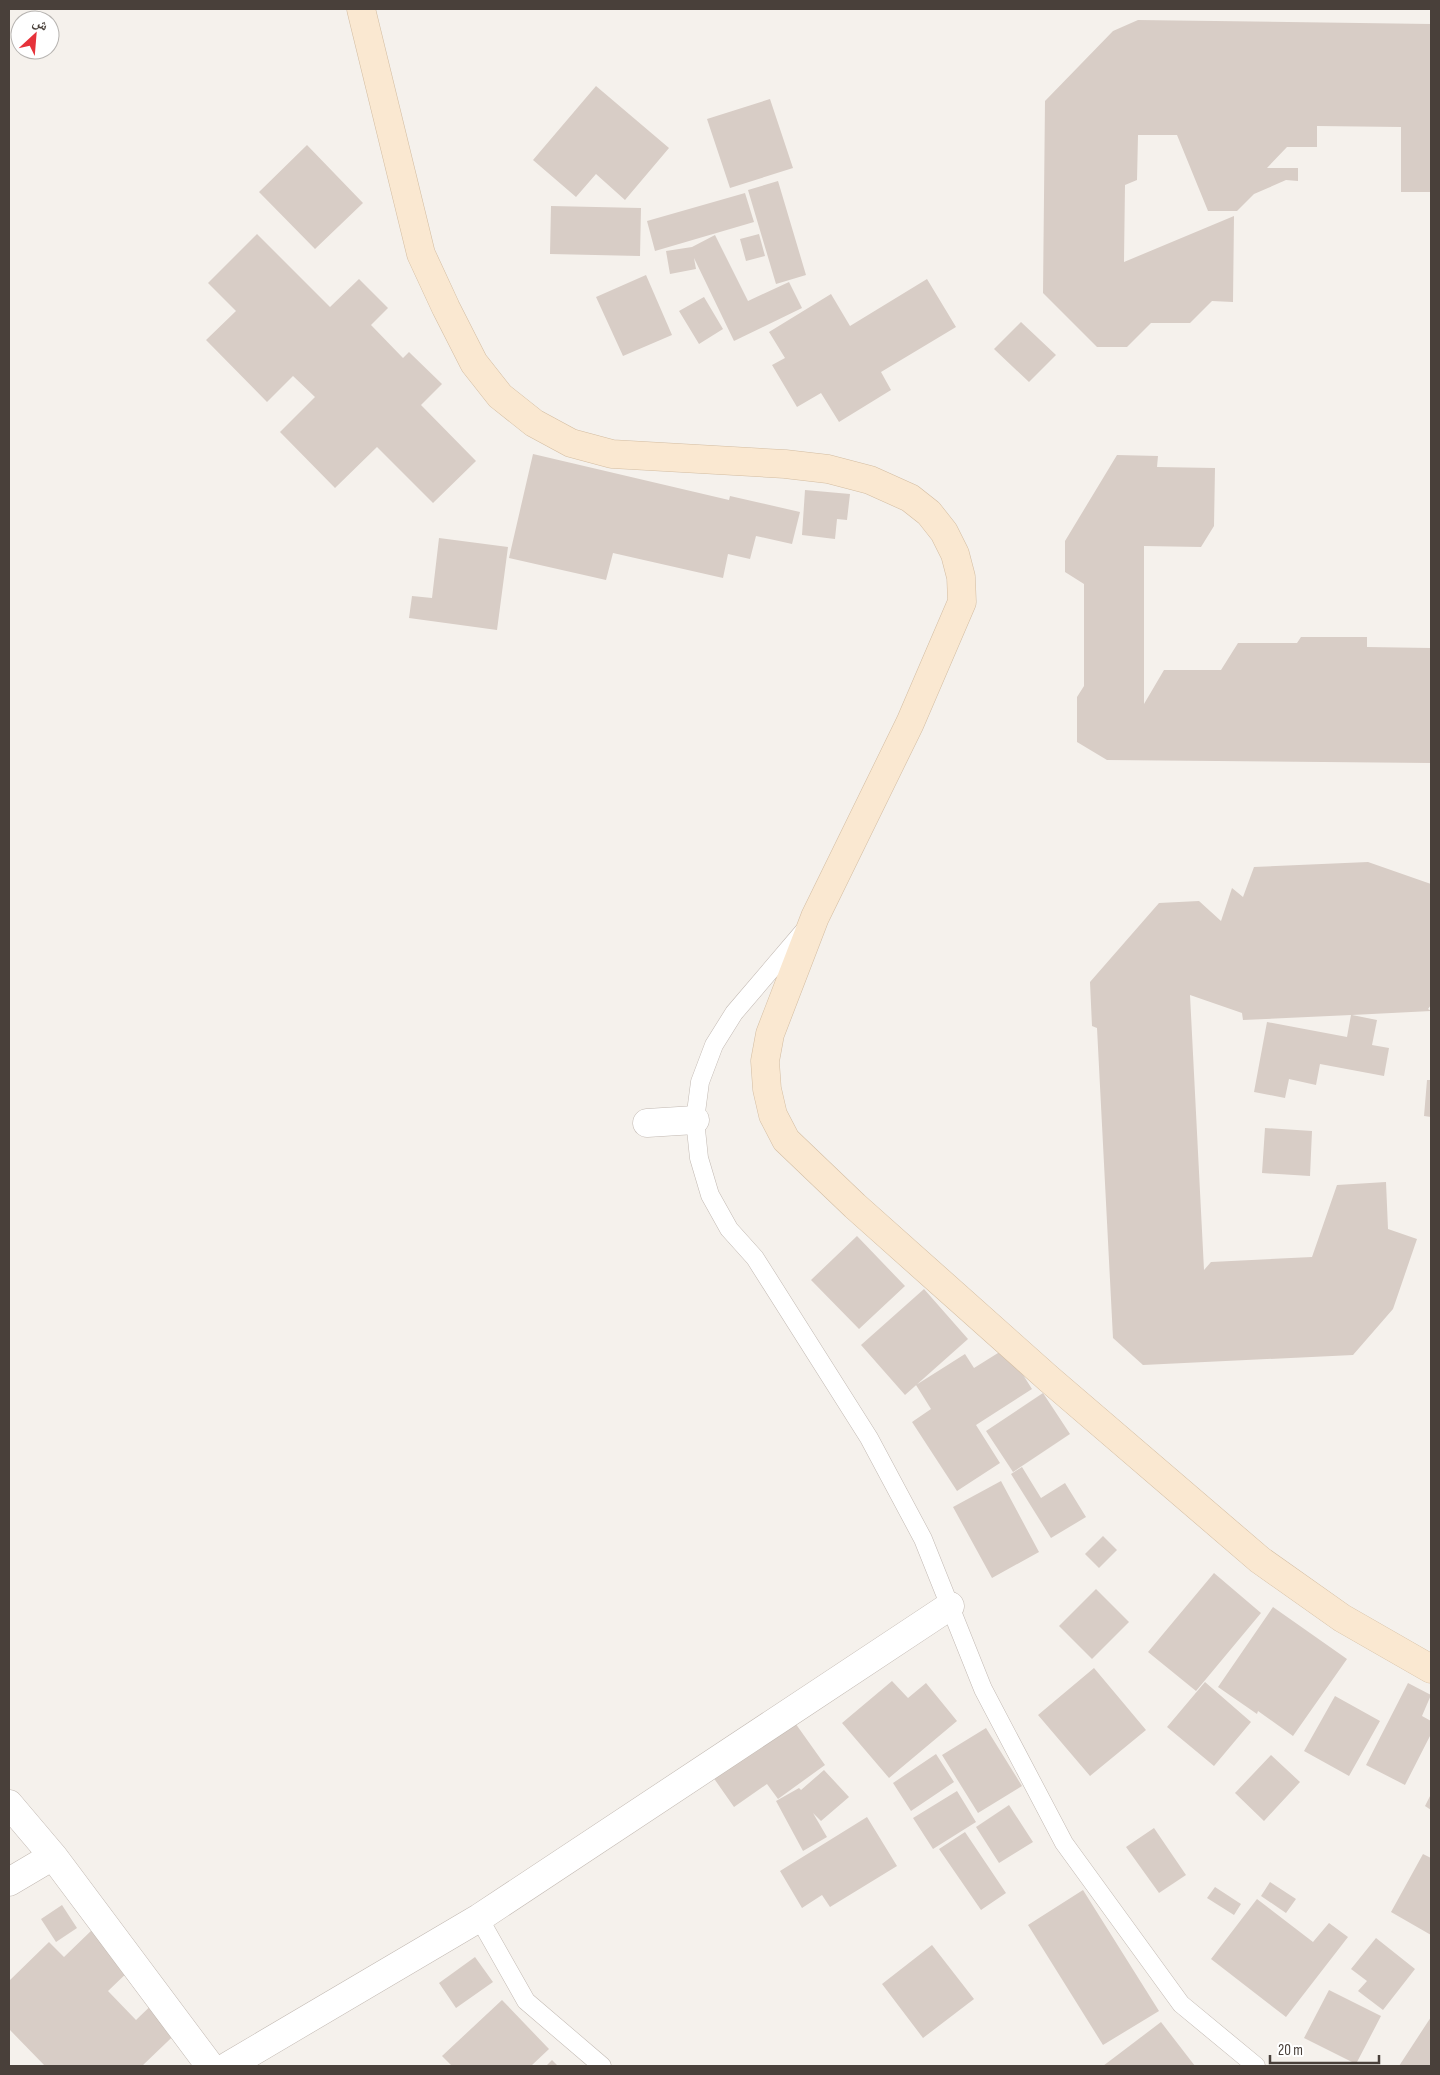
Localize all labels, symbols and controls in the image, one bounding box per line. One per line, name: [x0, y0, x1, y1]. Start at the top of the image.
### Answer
north arrow: [10, 10, 60, 60]
text: ش: [30, 13, 51, 35]
scale bar: [1270, 2032, 1379, 2064]
text: 20 m: [1278, 2041, 1303, 2060]

